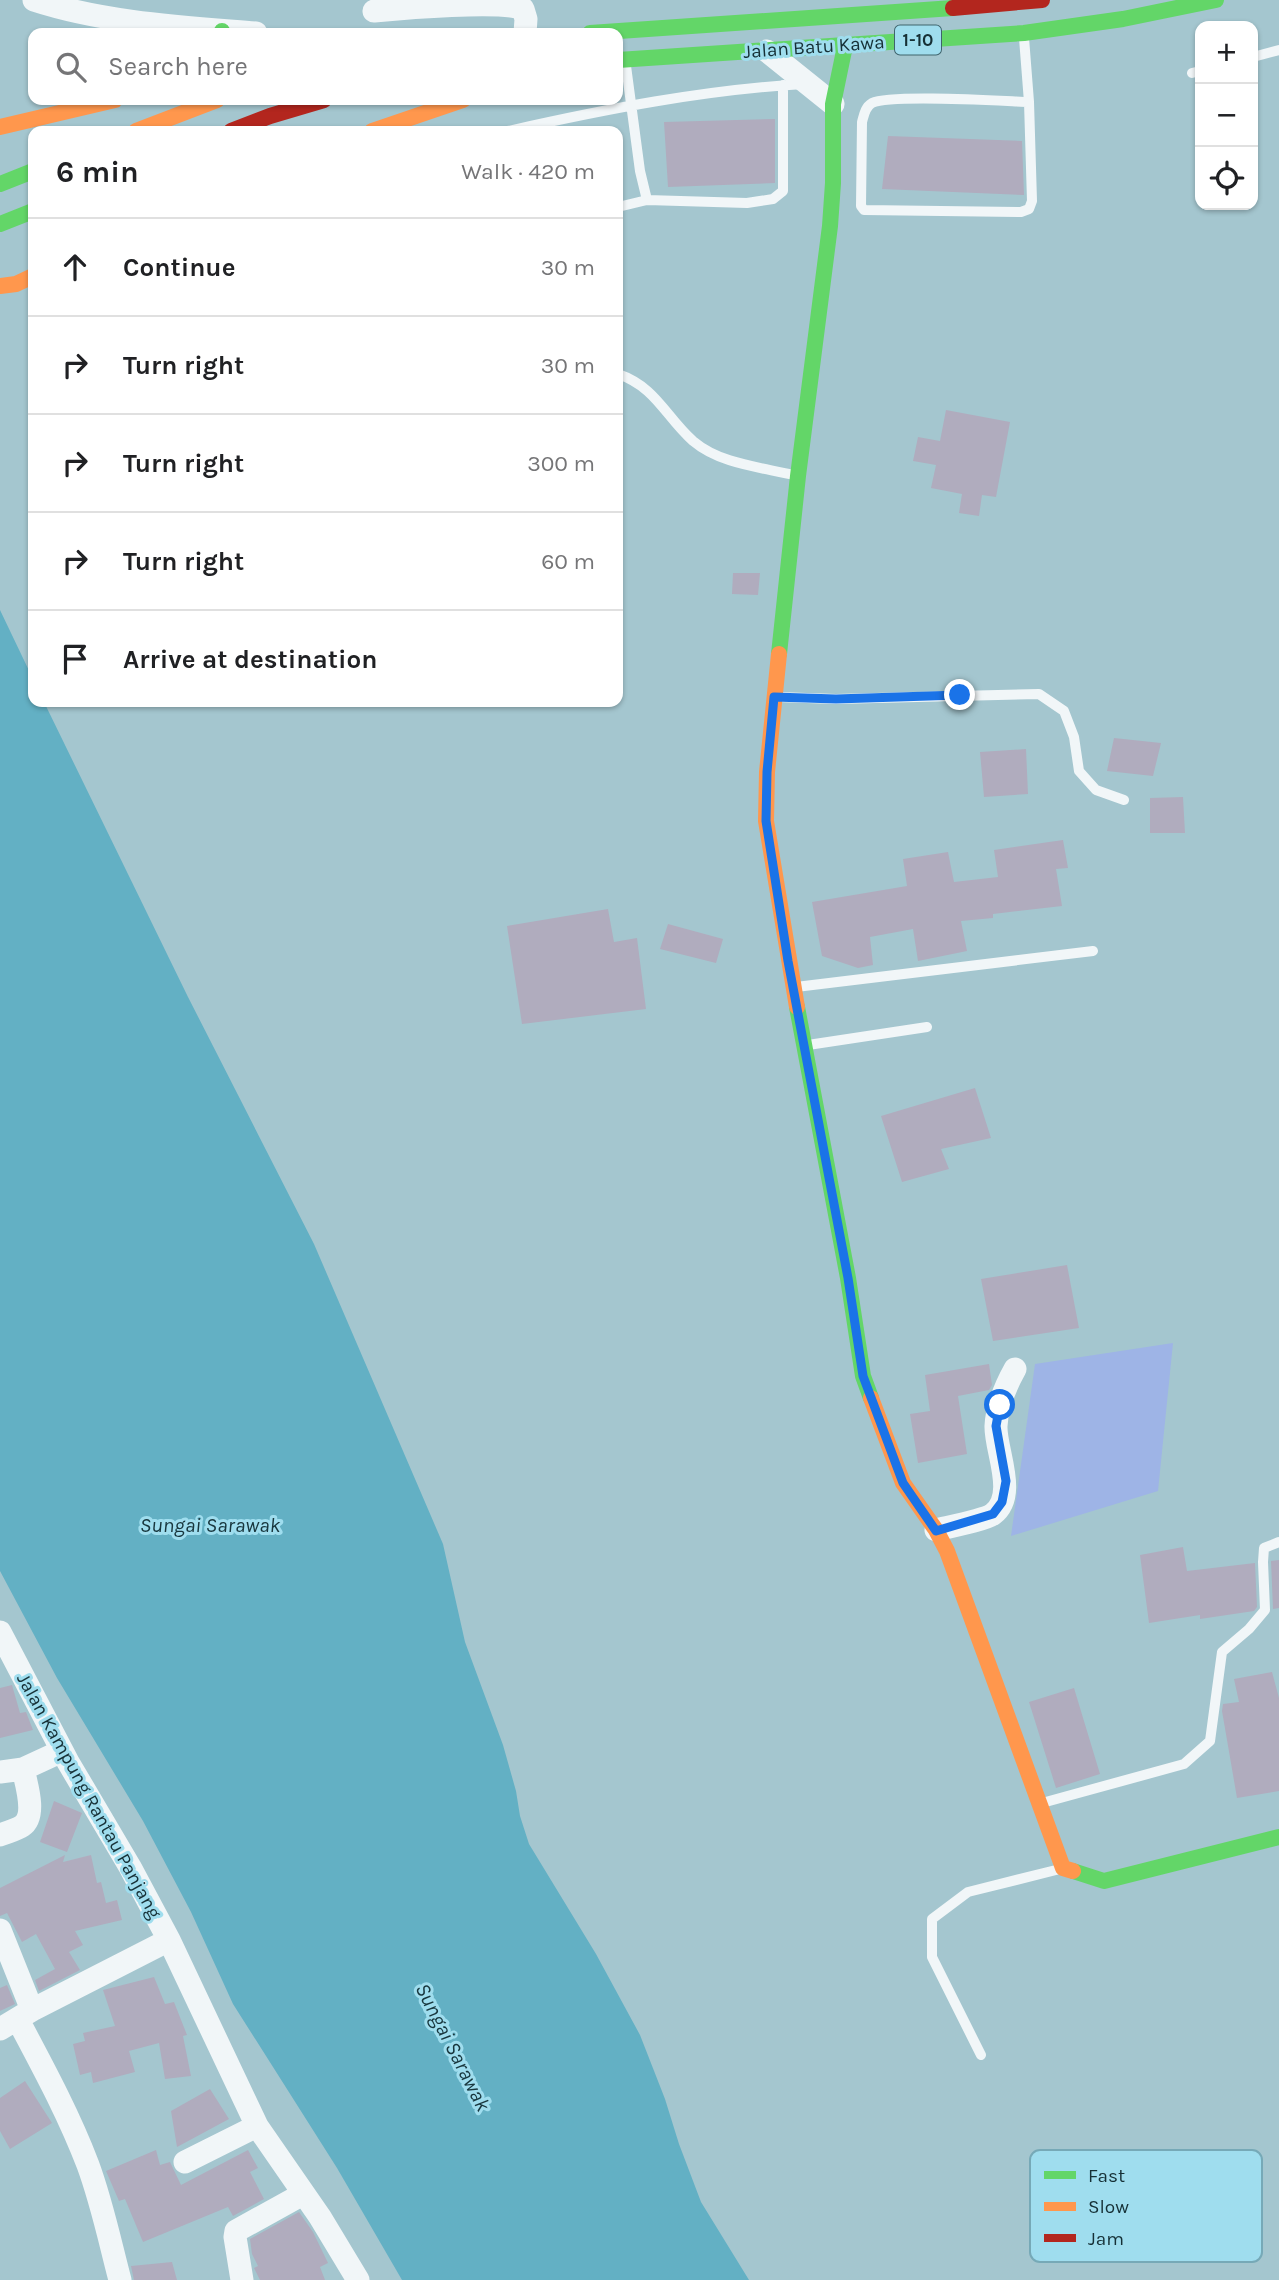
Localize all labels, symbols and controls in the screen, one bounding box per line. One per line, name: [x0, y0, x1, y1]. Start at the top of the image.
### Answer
map controls: [1195, 21, 1258, 210]
button: +: [1195, 21, 1258, 84]
road number: 1-10: [895, 26, 941, 55]
search box: [28, 28, 623, 105]
street label: Jalan Batu Kawa: [743, 31, 885, 63]
icon: search: [52, 48, 90, 86]
text: Search here: [108, 51, 248, 82]
button: −: [1195, 84, 1258, 147]
button: locate: [1195, 147, 1258, 210]
text: 6 min: [56, 154, 139, 190]
text: Walk · 420 m: [461, 158, 595, 185]
icon: ahead: [56, 248, 94, 286]
text: Continue: [123, 252, 235, 283]
text: 30 m: [541, 254, 595, 281]
icon: right: [56, 346, 94, 384]
text: Turn right: [123, 350, 244, 381]
text: 30 m: [541, 352, 595, 379]
icon: right: [56, 444, 94, 482]
text: Turn right: [123, 448, 244, 479]
text: 300 m: [527, 450, 595, 477]
icon: right: [56, 542, 94, 580]
text: Turn right: [123, 546, 244, 577]
text: 60 m: [541, 548, 595, 575]
icon: arrive: [56, 640, 94, 678]
text: Arrive at destination: [123, 644, 377, 675]
route end: [944, 679, 975, 710]
route start: [984, 1389, 1015, 1420]
water label: Sungai Sarawak: [140, 1513, 281, 1537]
street label: Jalan Kampung Rantau Panjang: [12, 1669, 166, 1923]
water label: Sungai Sarawak: [410, 1979, 496, 2115]
legend: [1030, 2150, 1262, 2262]
text: Fast: [1088, 2165, 1125, 2187]
text: Slow: [1088, 2196, 1129, 2218]
text: Jam: [1088, 2228, 1124, 2250]

